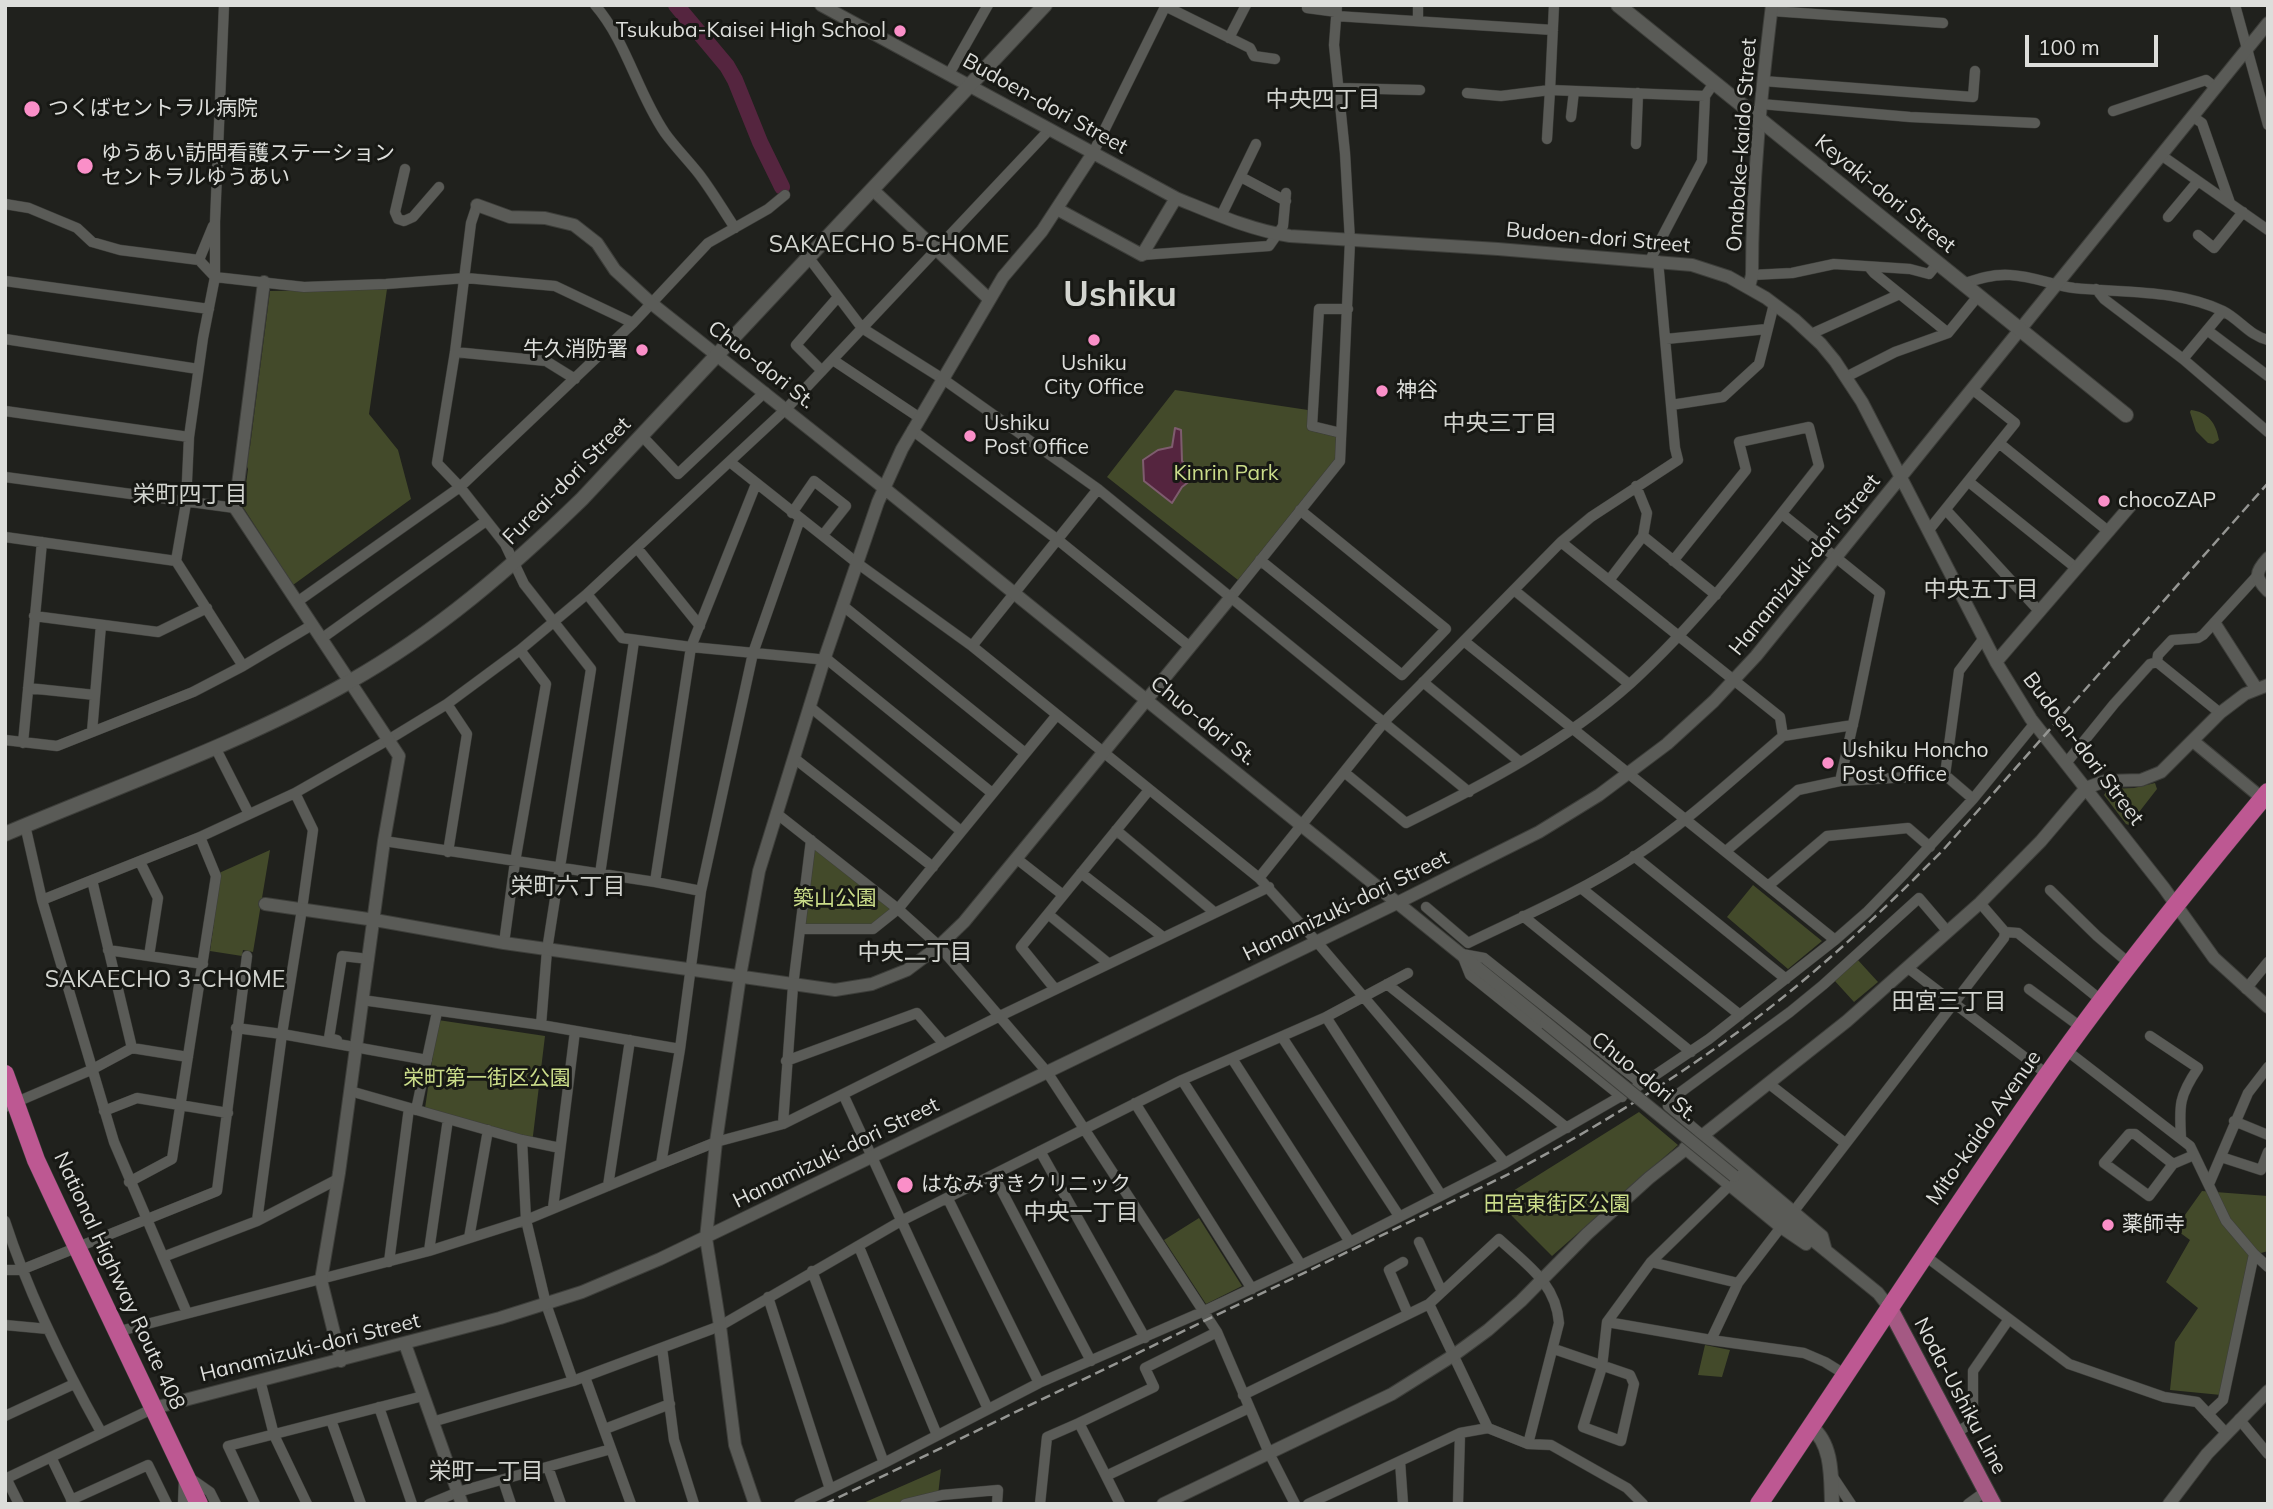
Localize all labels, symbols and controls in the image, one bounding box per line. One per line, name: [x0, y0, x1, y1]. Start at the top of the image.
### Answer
place label: Tsukuba-Kaisei High School: [616, 18, 886, 44]
scale bar: [2028, 21, 2161, 65]
marker: Tsukuba-Kaisei High School: [892, 23, 908, 39]
text: 100 m: [2038, 34, 2100, 60]
street label: Onabake-kaido Street: [1722, 37, 1762, 253]
street label: Budoen-dori Street: [958, 48, 1132, 160]
district label: 中央四丁目: [1266, 86, 1380, 114]
place label: つくばセントラル病院: [48, 96, 258, 122]
marker: つくばセントラル病院: [22, 99, 42, 119]
street label: Keyaki-dori Street: [1810, 130, 1960, 258]
place label: ゆうあい訪問看護ステーション セントラルゆうあい: [101, 141, 395, 191]
marker: ゆうあい訪問看護ステーション セントラルゆうあい: [75, 156, 95, 176]
street label: Budoen-dori Street: [1505, 217, 1691, 259]
district label: SAKAECHO 5-CHOME: [755, 231, 1023, 259]
district label: Ushiku: [1063, 274, 1177, 316]
street label: Chuo-dori St.: [703, 315, 819, 415]
marker: Ushiku City Office: [1086, 332, 1102, 348]
place label: 牛久消防署: [523, 337, 628, 363]
marker: 牛久消防署: [634, 342, 650, 358]
place label: Ushiku City Office: [1044, 351, 1144, 401]
place label: 神谷: [1396, 378, 1438, 404]
marker: 神谷: [1374, 383, 1390, 399]
district label: 中央三丁目: [1443, 410, 1557, 438]
place label: Ushiku Post Office: [984, 411, 1089, 461]
street label: Fureai-dori Street: [498, 412, 636, 550]
marker: Ushiku Post Office: [962, 428, 978, 444]
park label: Kinrin Park: [1173, 461, 1279, 487]
street label: Hanamizuki-dori Street: [1724, 469, 1886, 661]
district label: 栄町四丁目: [133, 481, 247, 509]
place label: chocoZAP: [2118, 488, 2216, 514]
marker: chocoZAP: [2096, 493, 2112, 509]
district label: 中央五丁目: [1924, 576, 2038, 604]
street label: Budoen-dori Street: [2017, 668, 2149, 830]
street label: Chuo-dori St.: [1145, 671, 1261, 771]
place label: Ushiku Honcho Post Office: [1842, 738, 1989, 788]
marker: Ushiku Honcho Post Office: [1820, 755, 1836, 771]
street label: Hanamizuki-dori Street: [1239, 845, 1453, 967]
district label: 栄町六丁目: [511, 873, 625, 901]
park label: 築山公園: [793, 886, 877, 912]
district label: 中央二丁目: [858, 939, 972, 967]
district label: SAKAECHO 3-CHOME: [31, 966, 299, 994]
district label: 田宮三丁目: [1892, 988, 2006, 1016]
street label: Chuo-dori St.: [1586, 1027, 1702, 1127]
street label: Mito-kaido Avenue: [1921, 1046, 2047, 1210]
park label: 栄町第一街区公園: [403, 1066, 571, 1092]
street label: Hanamizuki-dori Street: [729, 1092, 943, 1214]
street label: National Highway Route 408: [48, 1148, 190, 1414]
place label: はなみずきクリニック: [921, 1172, 1131, 1198]
marker: はなみずきクリニック: [895, 1175, 915, 1195]
park label: 田宮東街区公園: [1484, 1192, 1630, 1218]
district label: 中央一丁目: [1024, 1199, 1138, 1227]
place label: 薬師寺: [2122, 1212, 2185, 1238]
marker: 薬師寺: [2100, 1217, 2116, 1233]
street label: Hanamizuki-dori Street: [197, 1308, 423, 1388]
street label: Noda-Ushiku Line: [1908, 1313, 2012, 1479]
district label: 栄町一丁目: [429, 1458, 543, 1486]

